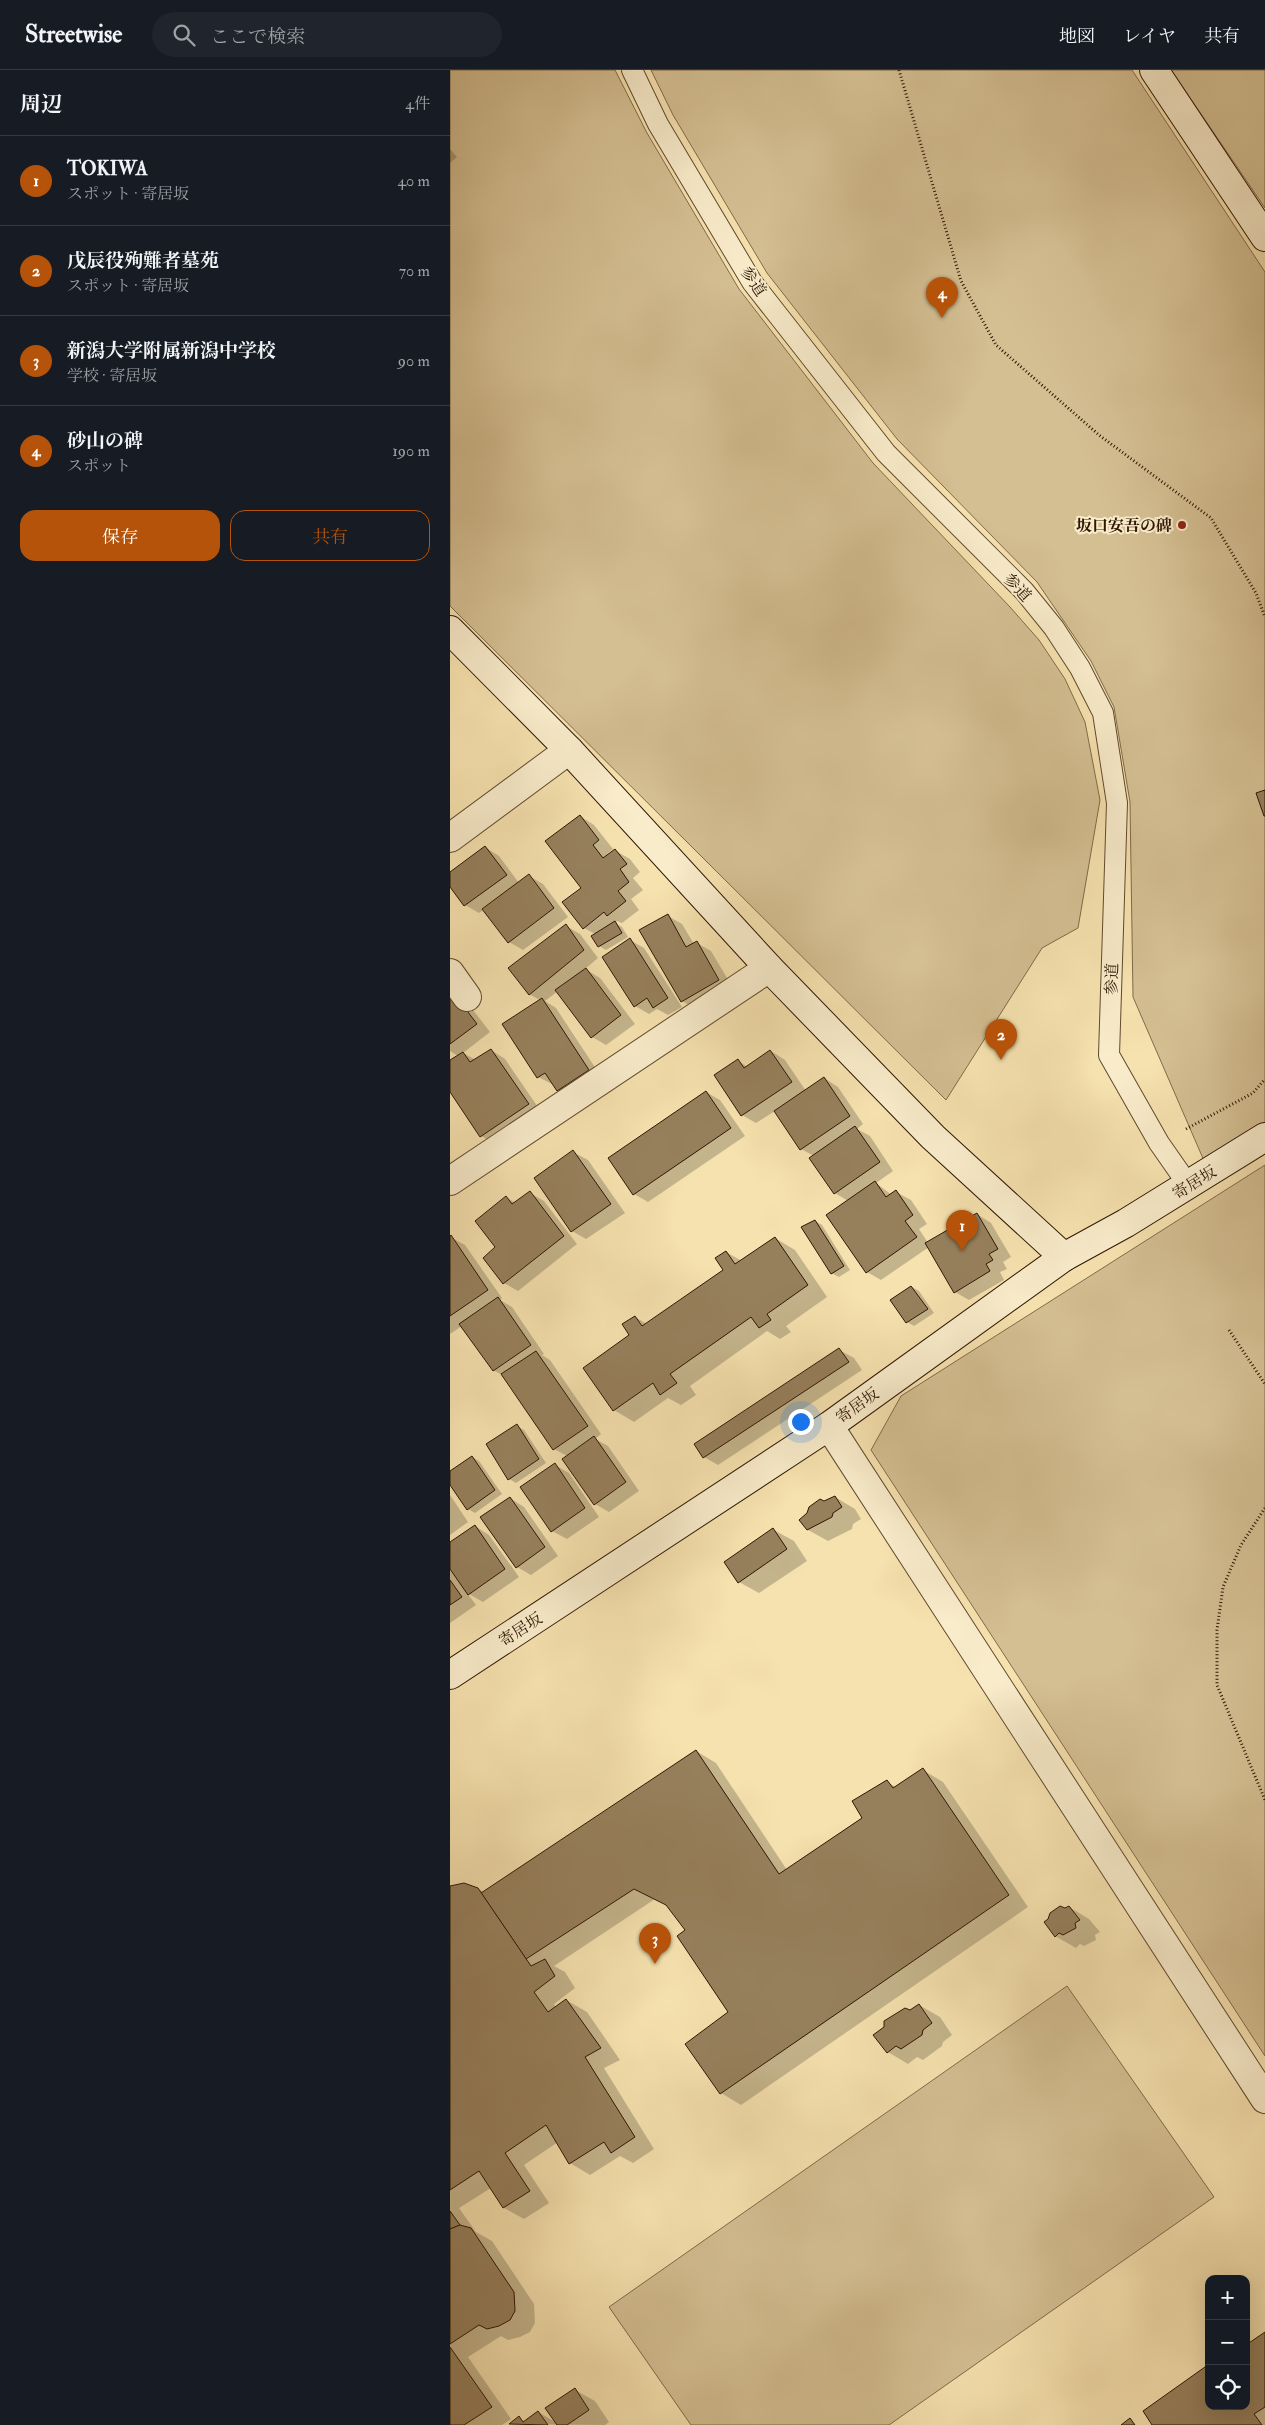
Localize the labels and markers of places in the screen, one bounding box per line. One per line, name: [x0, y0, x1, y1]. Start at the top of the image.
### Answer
pin: 4: [926, 277, 958, 318]
place label: 坂口安吾の碑: [1076, 516, 1172, 536]
marker: 坂口安吾の碑: [1176, 519, 1188, 531]
pin: 2: [985, 1019, 1017, 1060]
pin: 1: [946, 1210, 978, 1251]
pin: 3: [639, 1923, 671, 1964]

